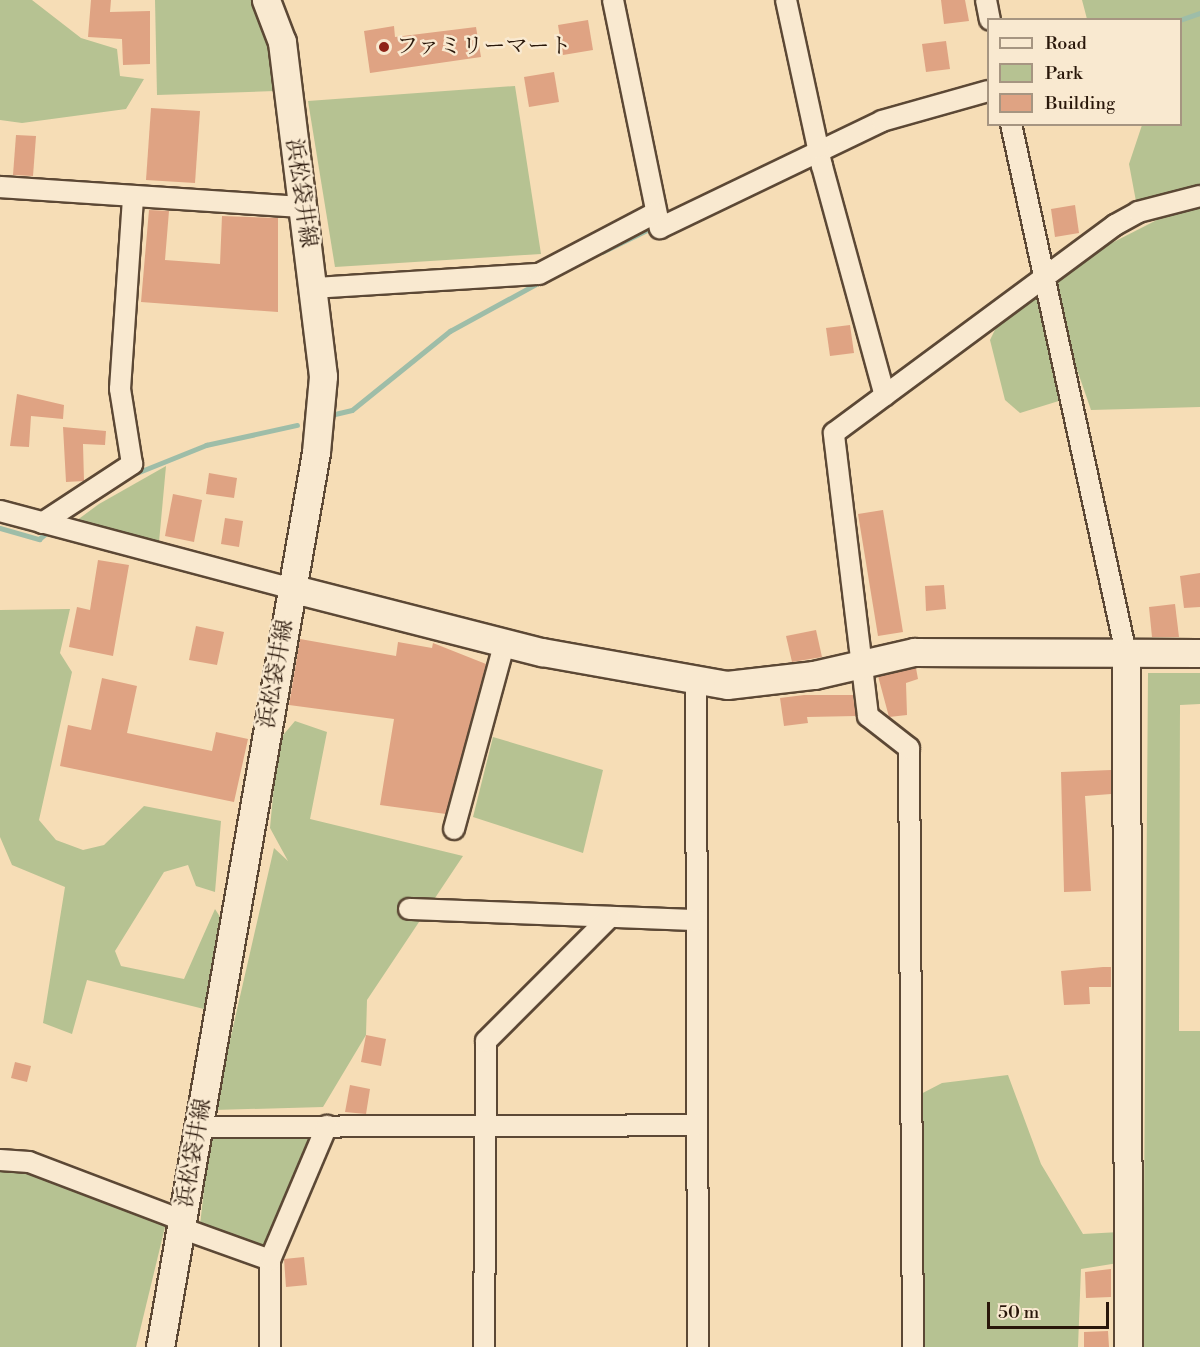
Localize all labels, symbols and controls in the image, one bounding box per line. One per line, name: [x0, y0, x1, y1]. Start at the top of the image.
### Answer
legend: [987, 18, 1182, 126]
text: Road: [1045, 32, 1087, 55]
place label: ファミリーマート: [396, 34, 572, 60]
marker: ファミリーマート: [377, 40, 391, 54]
text: Park: [1045, 62, 1082, 85]
text: Building: [1045, 92, 1115, 115]
street label: 浜松袋井線: [280, 137, 322, 249]
street label: 浜松袋井線: [253, 618, 299, 730]
street label: 浜松袋井線: [171, 1097, 217, 1209]
scale bar: [990, 1290, 1112, 1328]
text: 50 m: [998, 1301, 1039, 1324]

